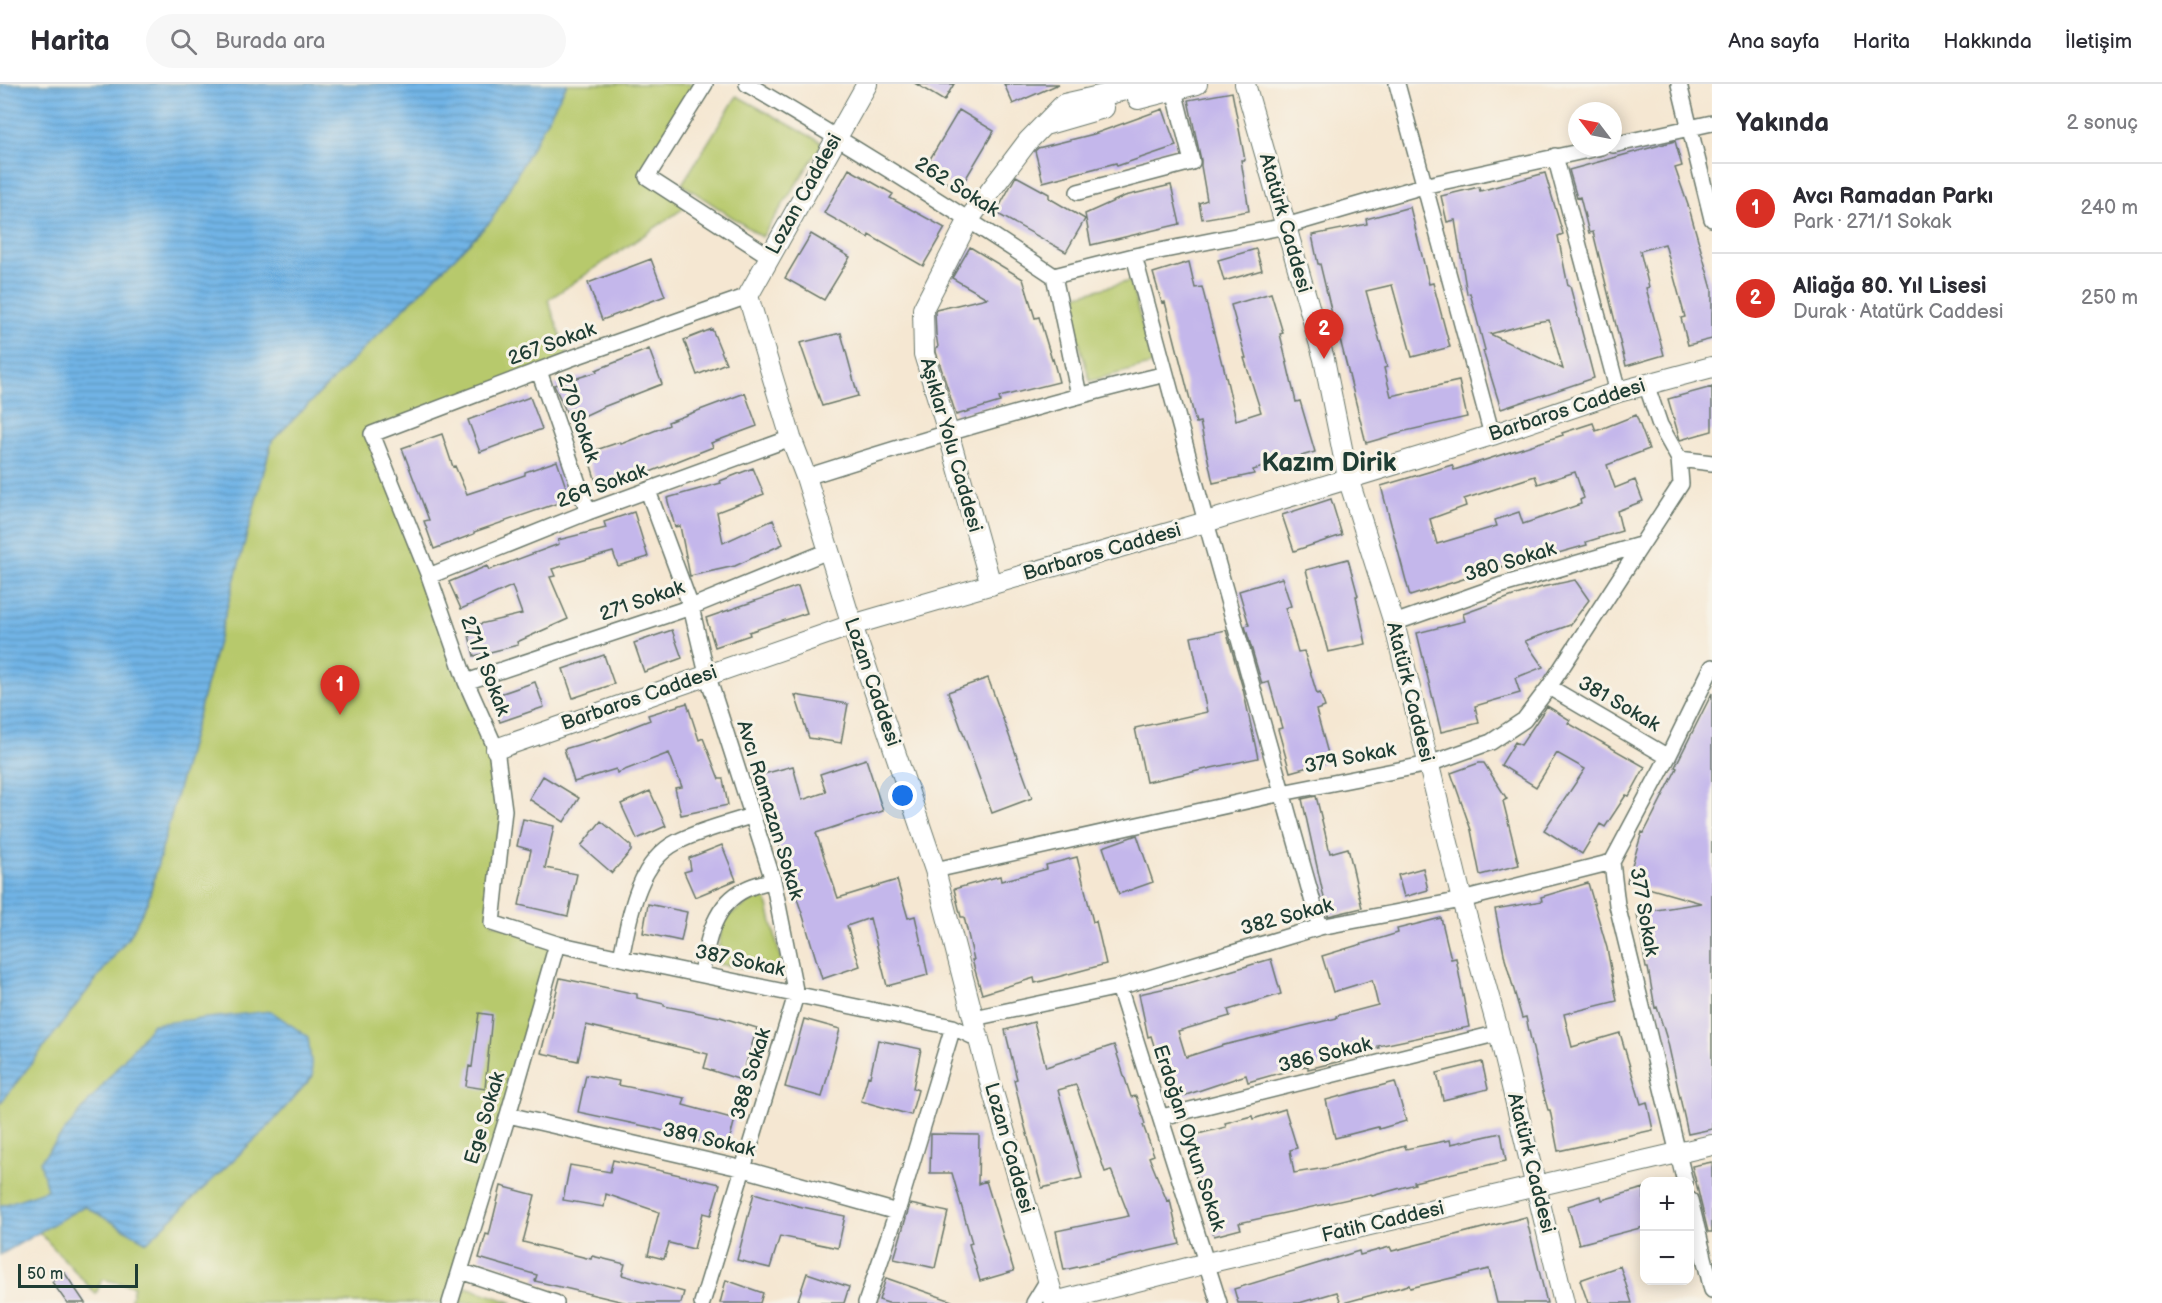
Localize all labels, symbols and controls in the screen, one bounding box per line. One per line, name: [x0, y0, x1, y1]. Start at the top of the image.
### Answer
search box: [146, 14, 566, 68]
text: Harita: [30, 25, 110, 58]
icon: search: [167, 25, 200, 58]
text: Burada ara: [215, 28, 326, 55]
text: Ana sayfa: [1728, 29, 1820, 54]
text: Harita: [1853, 29, 1910, 54]
text: Hakkında: [1943, 29, 2032, 54]
text: İletişim: [2065, 29, 2132, 54]
north arrow: [1568, 102, 1622, 156]
text: Yakında: [1736, 108, 1829, 139]
text: 2 sonuç: [2067, 111, 2138, 135]
street label: Lozan Caddesi: [761, 129, 847, 259]
street label: Atatürk Caddesi: [1254, 151, 1316, 295]
street label: 262 Sokak: [910, 152, 1004, 222]
text: Avcı Ramadan Parkı: [1793, 183, 1993, 210]
text: 1: [1751, 196, 1760, 220]
text: 240 m: [2081, 196, 2138, 220]
text: Park · 271/1 Sokak: [1793, 210, 1951, 234]
text: Aliağa 80. Yıl Lisesi: [1793, 273, 1986, 300]
text: 2: [1750, 286, 1761, 310]
text: 250 m: [2081, 286, 2138, 310]
text: Durak · Atatürk Caddesi: [1793, 300, 2003, 324]
pin: 2: [1304, 310, 1344, 359]
street label: 267 Sokak: [505, 317, 599, 371]
street label: Aşıklar Yolu Caddesi: [915, 355, 987, 535]
street label: 270 Sokak: [552, 370, 604, 466]
street label: Barbaros Caddesi: [1486, 373, 1648, 447]
district label: Kazım Dirik: [1262, 448, 1397, 479]
street label: 269 Sokak: [553, 458, 651, 513]
street label: Barbaros Caddesi: [1020, 518, 1184, 586]
street label: 380 Sokak: [1461, 537, 1559, 587]
street label: 271 Sokak: [596, 575, 688, 627]
street label: 271/1 Sokak: [455, 613, 515, 720]
street label: Lozan Caddesi: [839, 615, 905, 749]
street label: Atatürk Caddesi: [1381, 619, 1439, 765]
street label: Barbaros Caddesi: [558, 660, 720, 736]
pin: 1: [320, 666, 360, 715]
street label: 381 Sokak: [1574, 671, 1664, 737]
street label: Avcı Ramazan Sokak: [731, 717, 809, 903]
street label: 379 Sokak: [1302, 737, 1398, 779]
your location: [888, 781, 917, 810]
street label: 377 Sokak: [1624, 866, 1664, 958]
street label: 382 Sokak: [1238, 893, 1336, 941]
street label: 387 Sokak: [693, 940, 787, 982]
street label: 388 Sokak: [726, 1025, 776, 1123]
street label: 386 Sokak: [1276, 1032, 1374, 1078]
street label: Erdoğan Oytun Sokak: [1148, 1042, 1230, 1234]
street label: Ege Sokak: [460, 1069, 511, 1167]
street label: Lozan Caddesi: [979, 1080, 1039, 1216]
street label: Atatürk Caddesi: [1502, 1090, 1560, 1236]
street label: 389 Sokak: [660, 1118, 758, 1162]
map controls: [1640, 1177, 1694, 1285]
button: +: [1640, 1177, 1694, 1231]
street label: Fatih Caddesi: [1319, 1196, 1447, 1248]
button: −: [1640, 1231, 1694, 1285]
scale bar: [18, 1261, 138, 1288]
text: 50 m: [27, 1265, 63, 1284]

